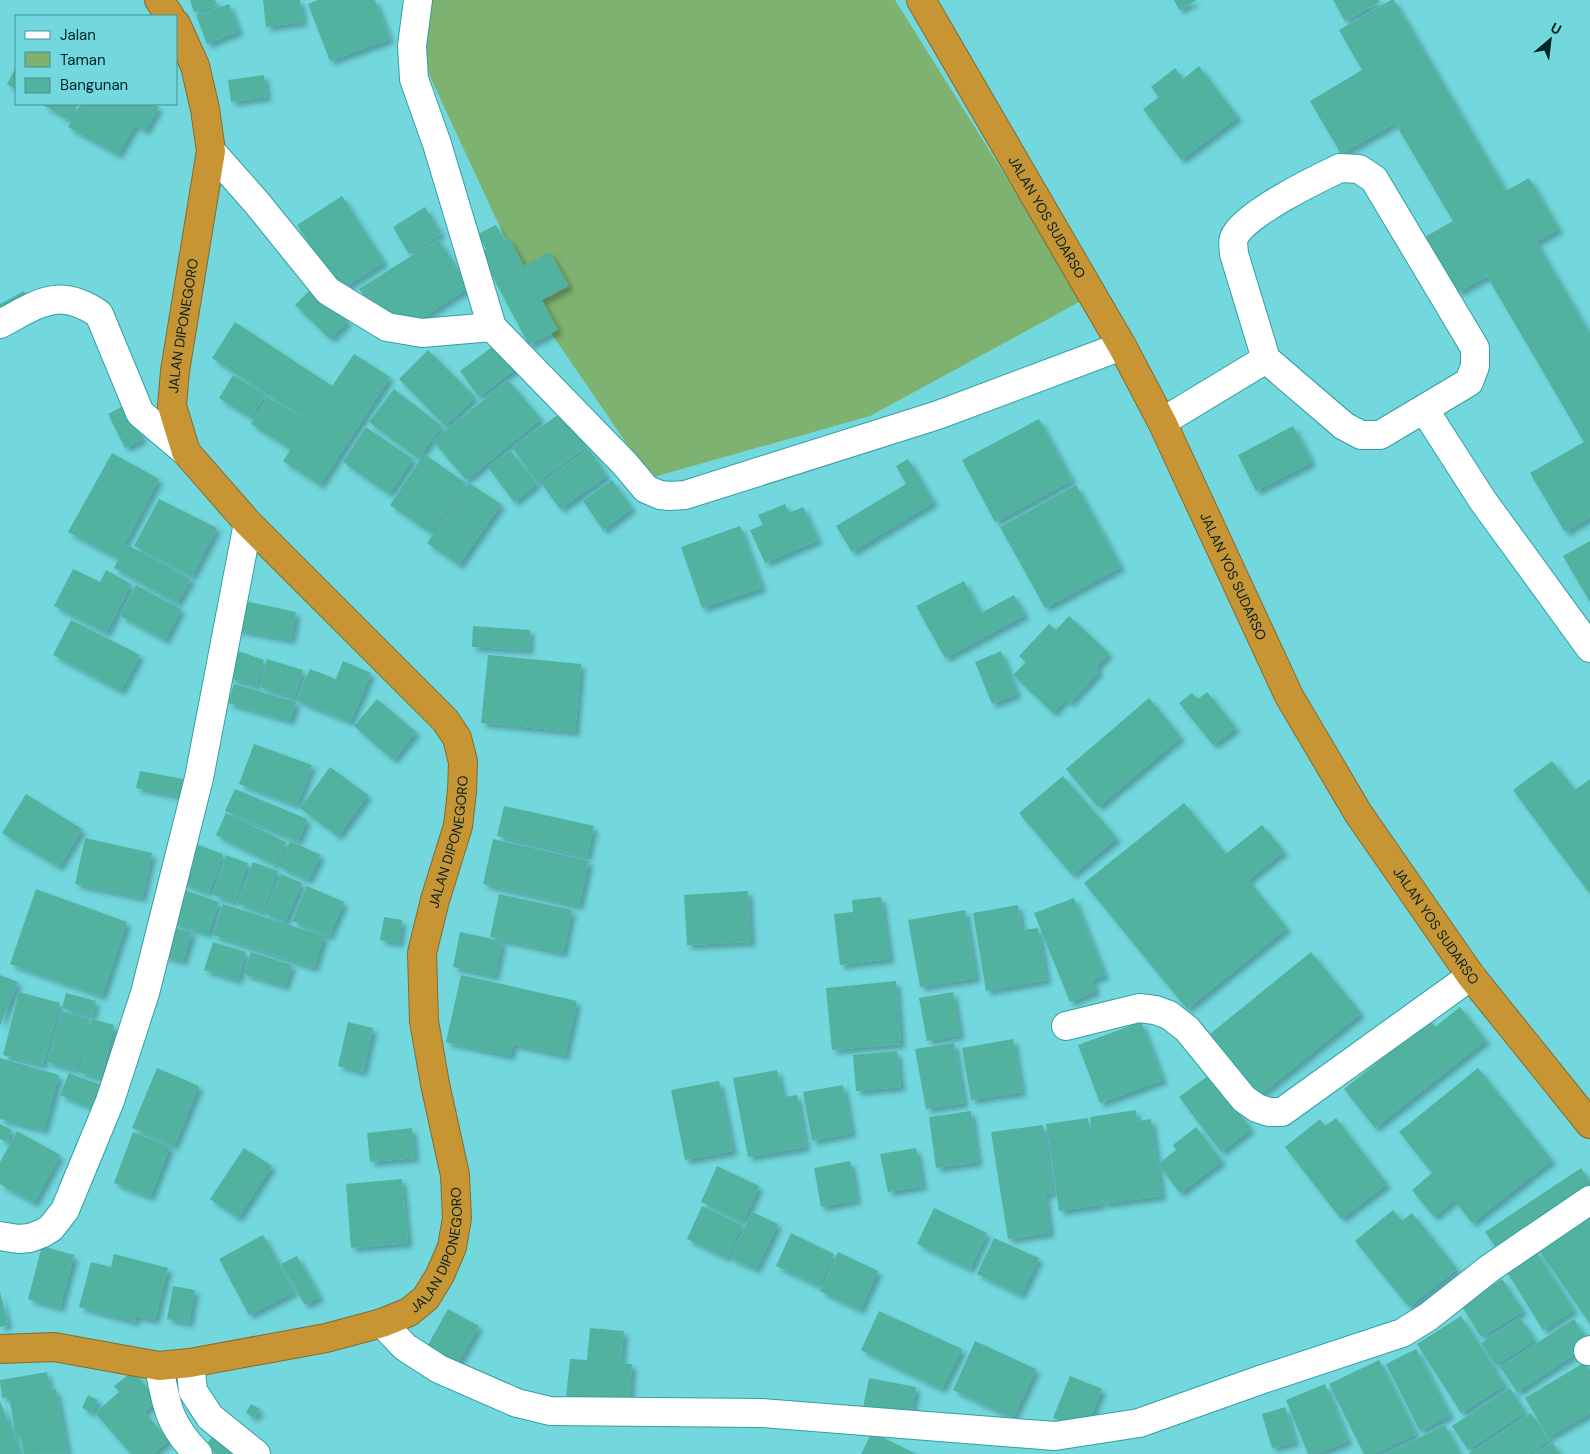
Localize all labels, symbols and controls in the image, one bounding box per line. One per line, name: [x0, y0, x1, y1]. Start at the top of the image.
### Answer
legend: [15, 15, 178, 105]
north arrow: [1525, 15, 1575, 65]
text: U: [1548, 18, 1565, 39]
text: Jalan: [60, 25, 96, 45]
text: Taman: [60, 50, 106, 70]
text: Bangunan: [60, 75, 128, 95]
street label: JALAN YOS SUDARSO: [1004, 152, 1090, 282]
street label: JALAN DIPONEGORO: [164, 257, 202, 394]
street label: JALAN YOS SUDARSO: [1196, 509, 1271, 643]
street label: JALAN DIPONEGORO: [424, 775, 472, 910]
street label: JALAN YOS SUDARSO: [1389, 863, 1483, 988]
street label: JALAN DIPONEGORO: [406, 1187, 466, 1317]

